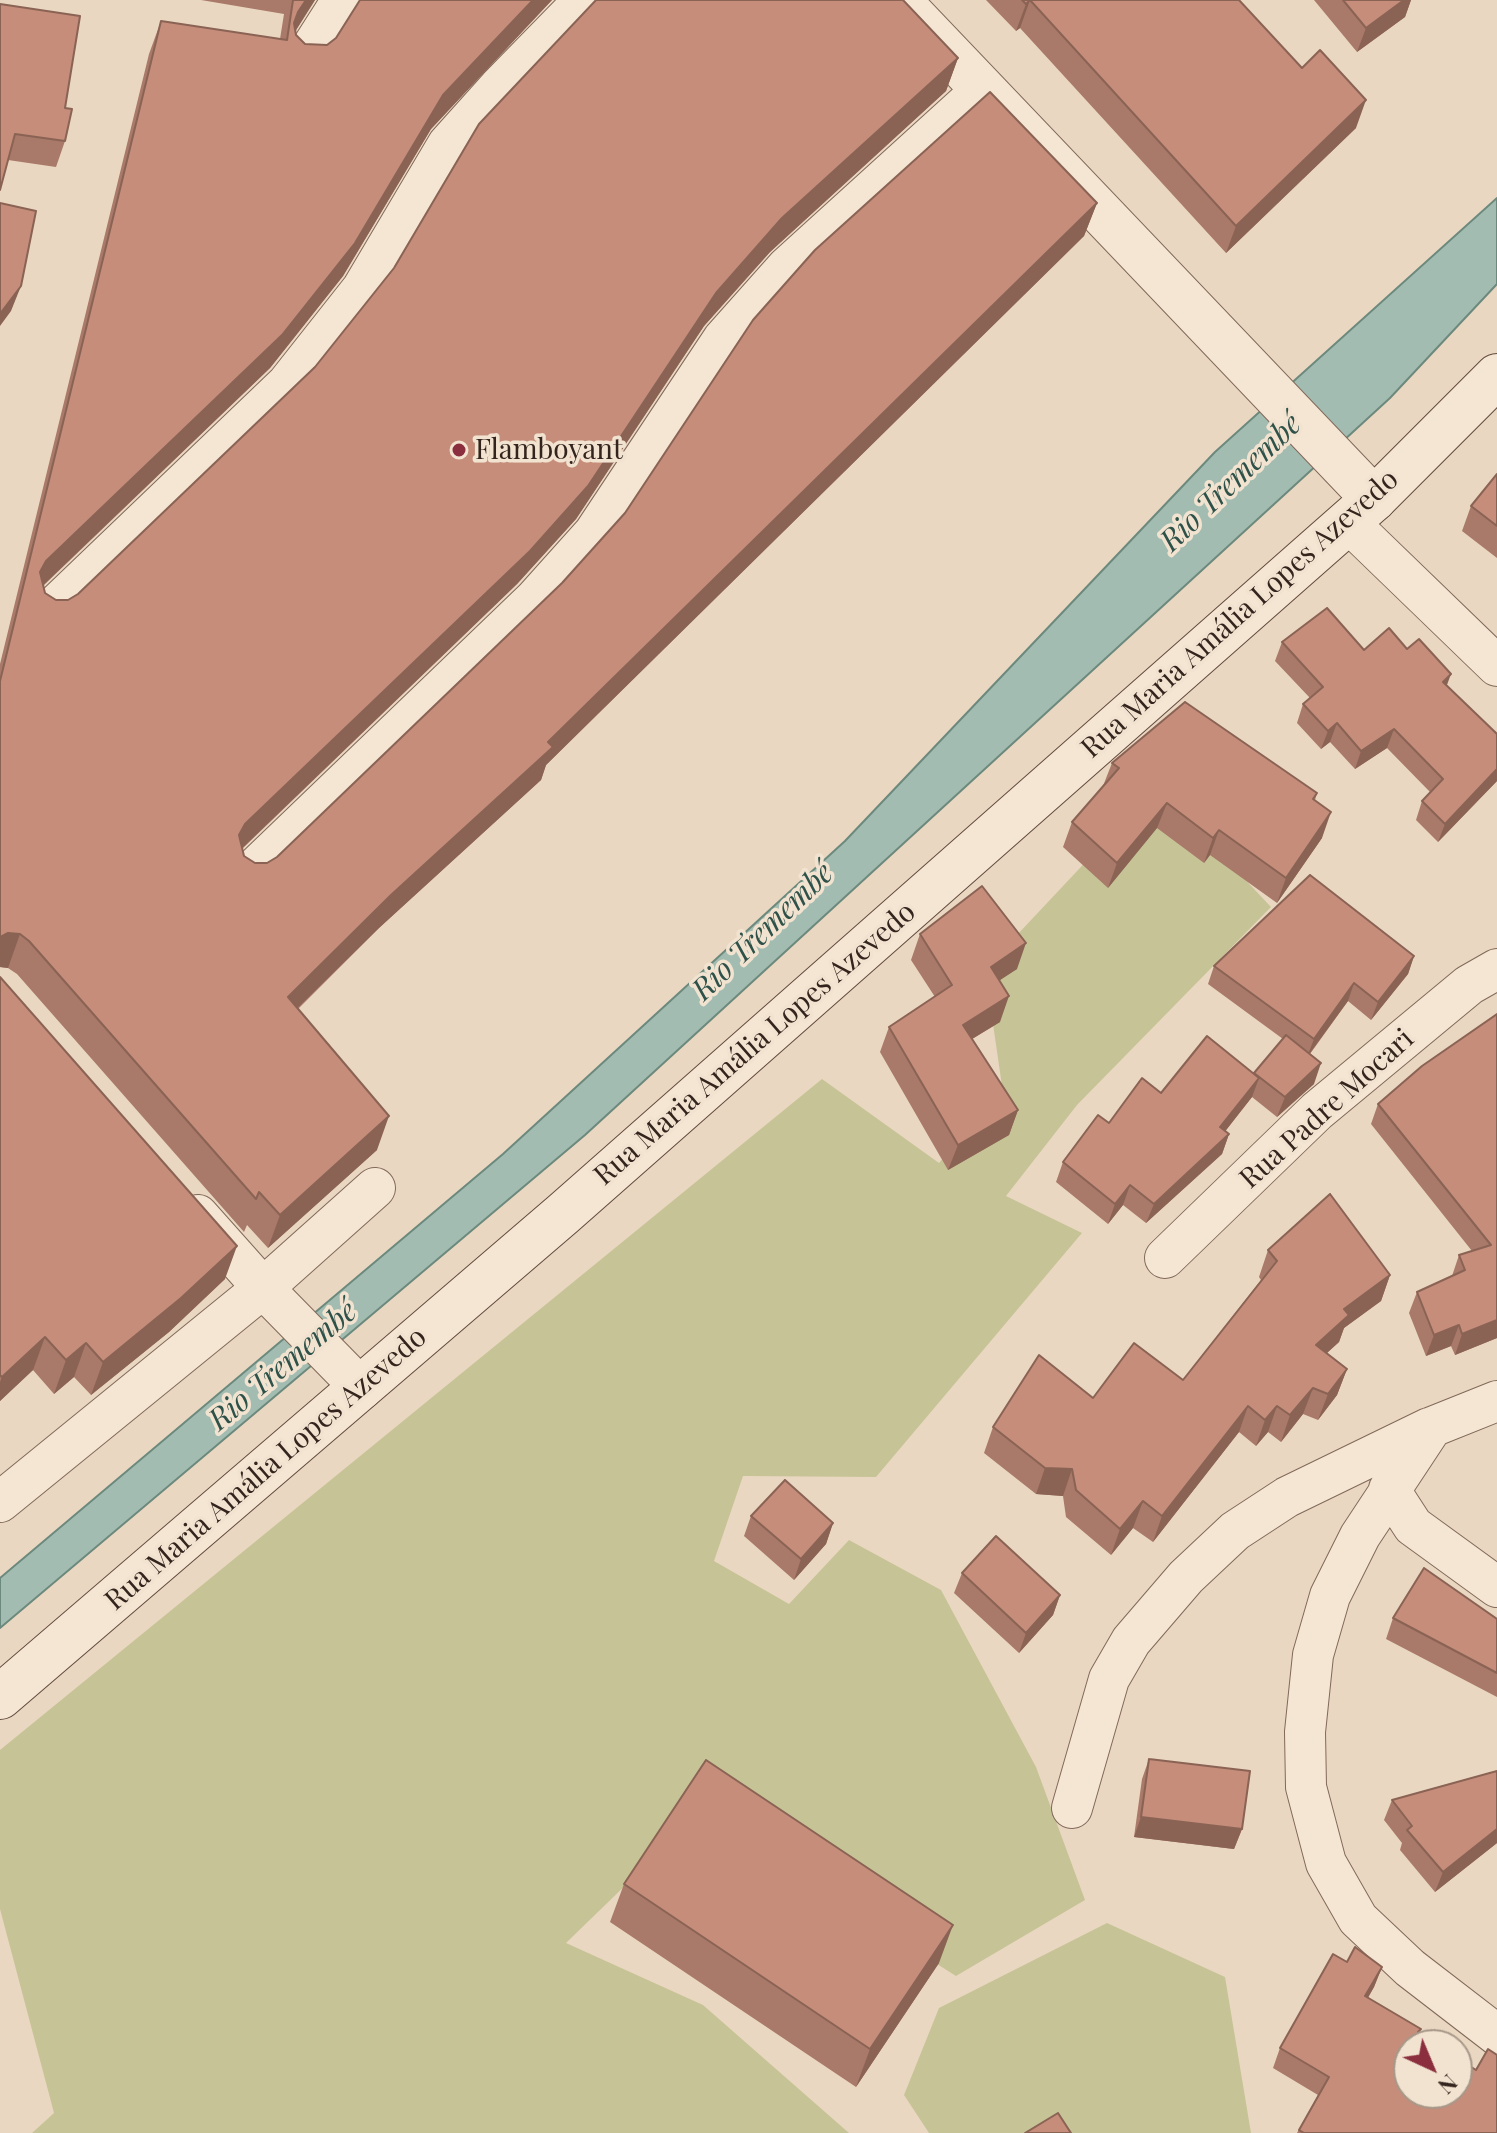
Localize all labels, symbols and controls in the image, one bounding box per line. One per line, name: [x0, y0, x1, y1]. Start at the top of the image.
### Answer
water label: Rio Tremembé: [1153, 407, 1309, 559]
place label: Flamboyant: [475, 433, 623, 467]
marker: Flamboyant: [450, 441, 468, 459]
street label: Rua Maria Amália Lopes Azevedo: [1075, 463, 1405, 765]
water label: Rio Tremembé: [685, 856, 841, 1008]
street label: Rua Maria Amália Lopes Azevedo: [588, 895, 922, 1193]
street label: Rua Padre Mocari: [1233, 1022, 1421, 1196]
water label: Rio Tremembé: [202, 1294, 364, 1438]
street label: Rua Maria Amália Lopes Azevedo: [99, 1320, 433, 1618]
north arrow: [1393, 2029, 1473, 2109]
text: N: [1432, 2069, 1464, 2101]

